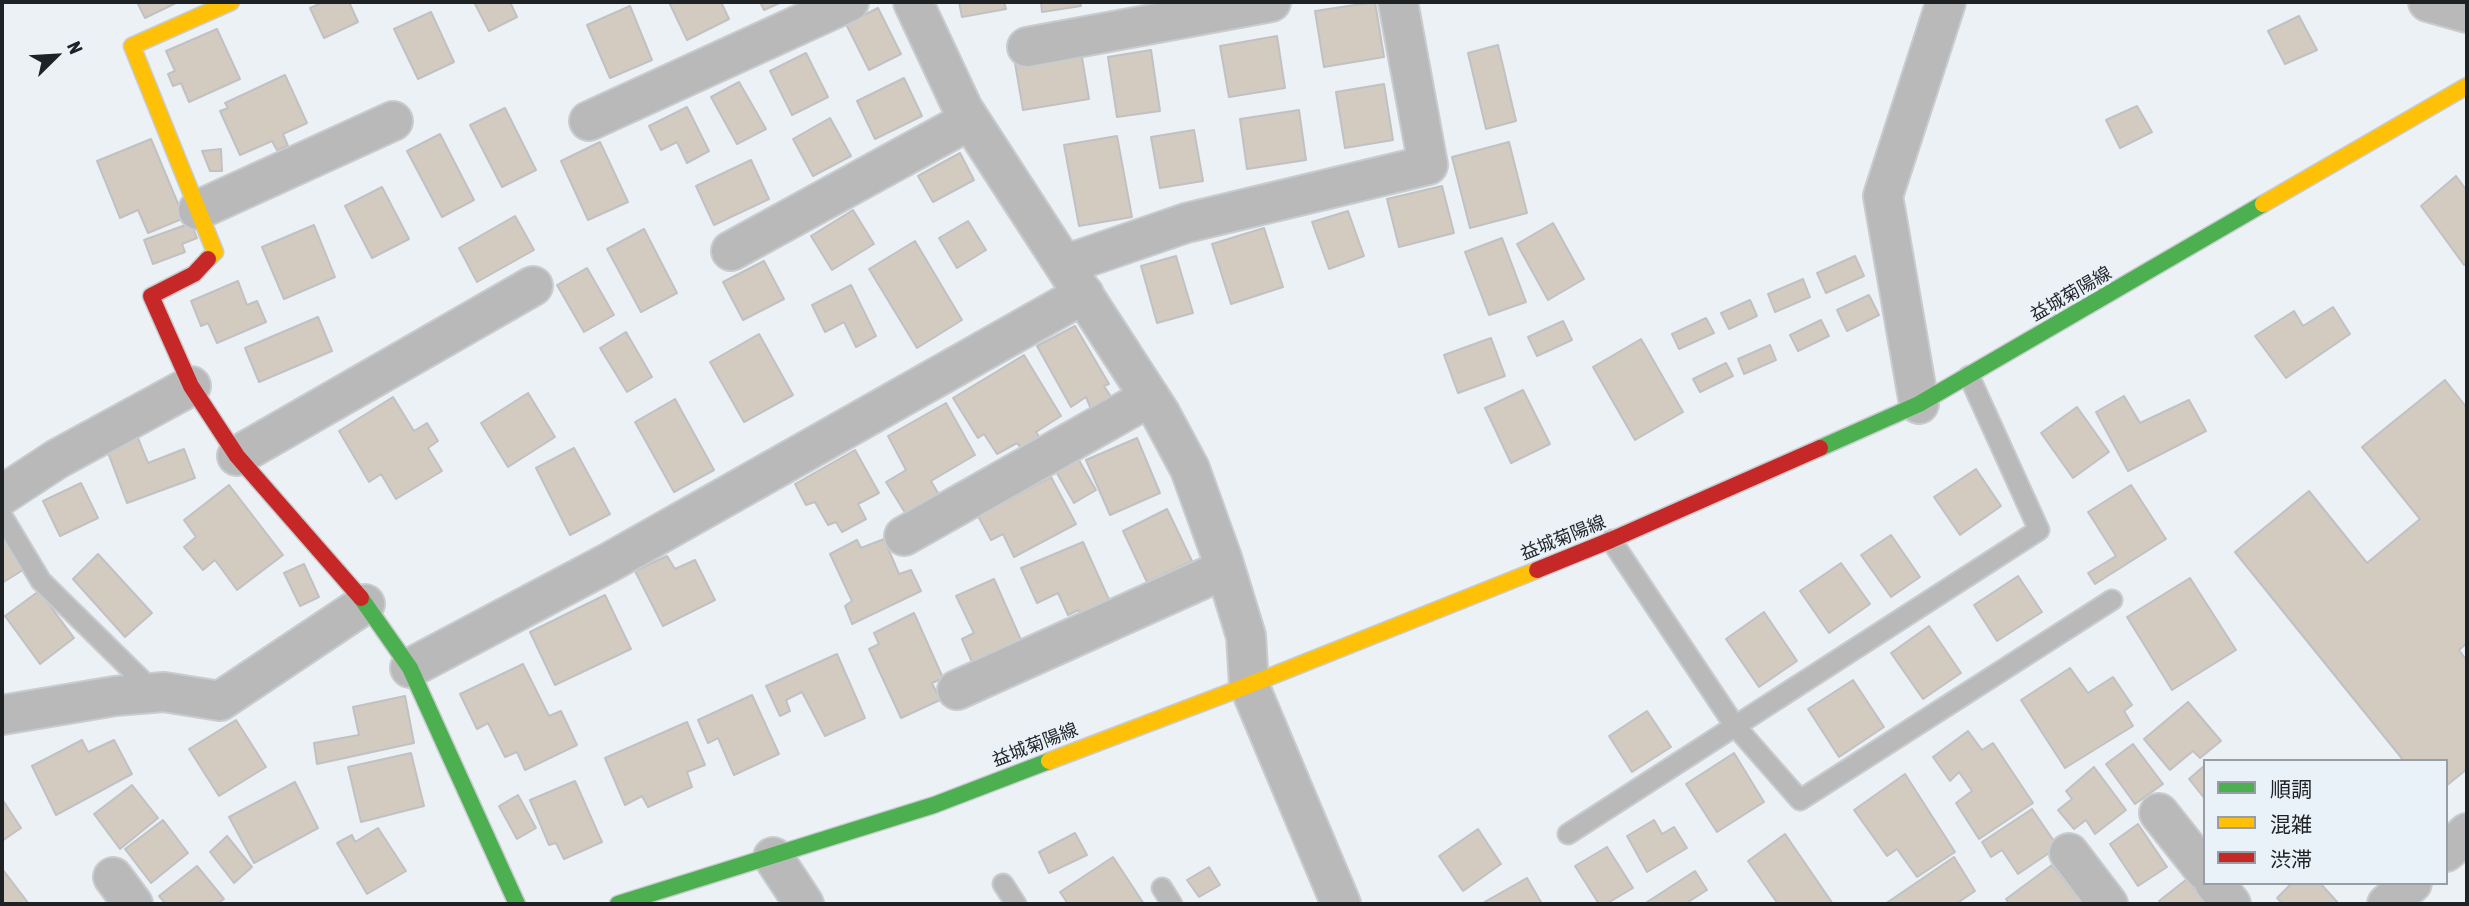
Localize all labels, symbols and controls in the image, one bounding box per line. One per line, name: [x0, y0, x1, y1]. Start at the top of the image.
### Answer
north arrow: [21, 21, 91, 91]
text: N: [63, 38, 88, 57]
street label: 益城菊陽線: [2027, 262, 2115, 326]
street label: 益城菊陽線: [1517, 511, 1609, 565]
street label: 益城菊陽線: [989, 719, 1081, 771]
legend: [2203, 759, 2448, 885]
text: 順調: [2270, 777, 2312, 801]
text: 混雑: [2270, 812, 2312, 836]
text: 渋滞: [2270, 847, 2312, 871]

